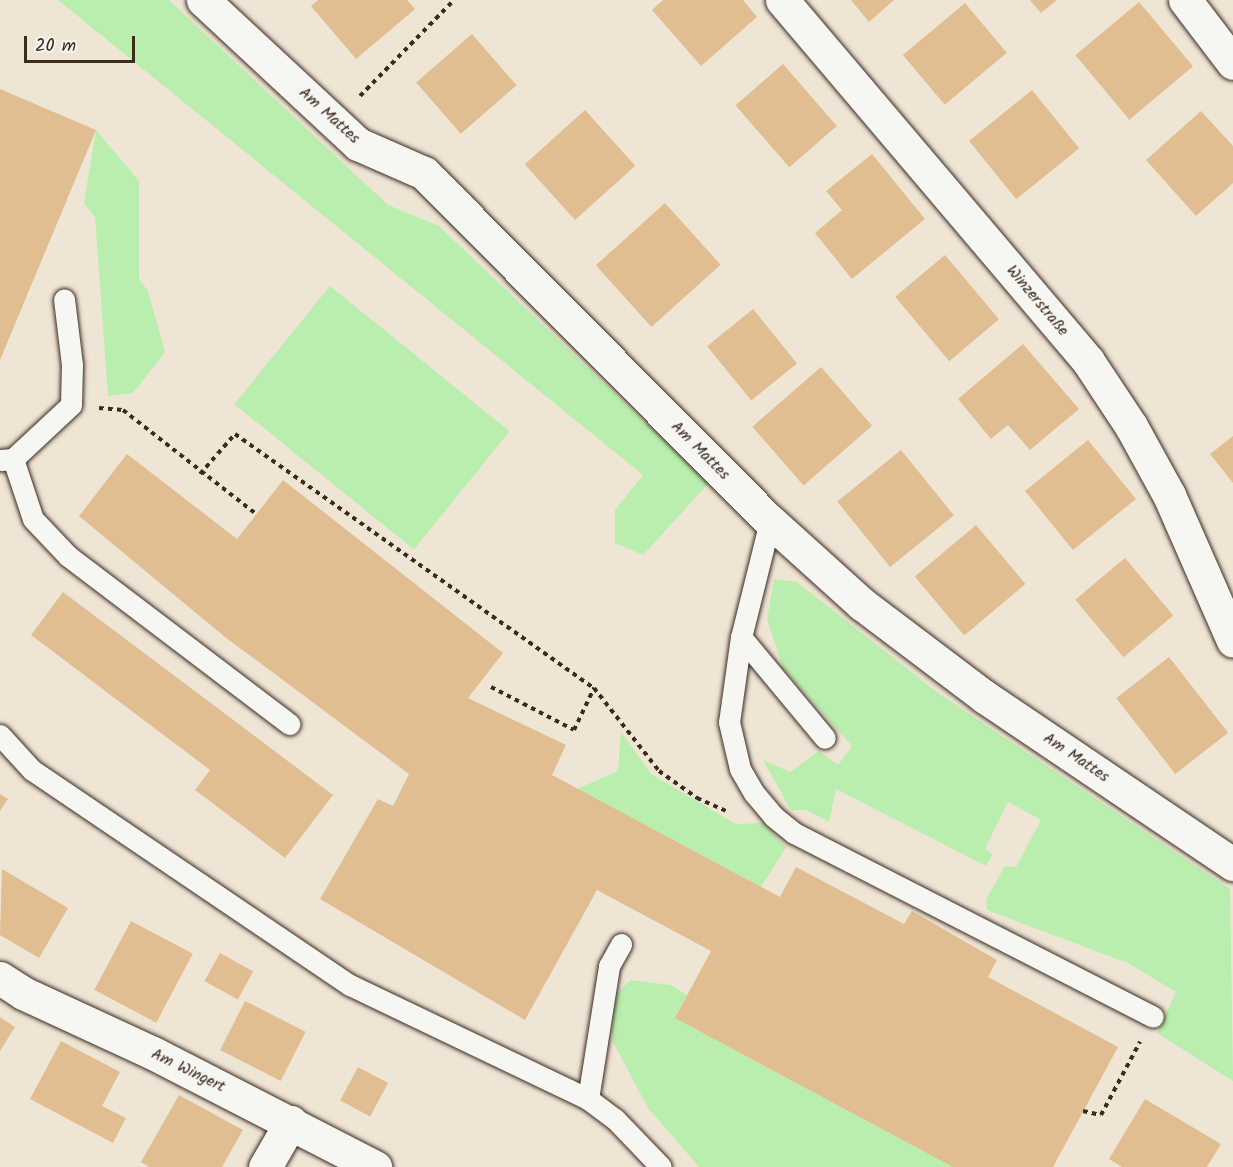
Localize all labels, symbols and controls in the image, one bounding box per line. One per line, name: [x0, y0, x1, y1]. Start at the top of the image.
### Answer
scale bar: [27, 24, 138, 62]
text: 20 m: [35, 32, 76, 61]
street label: Am Mattes: [295, 84, 363, 148]
street label: Winzerstraße: [1002, 262, 1072, 340]
street label: Am Mattes: [667, 418, 733, 484]
street label: Am Mattes: [1039, 729, 1113, 787]
street label: Am Wingert: [148, 1045, 228, 1097]

